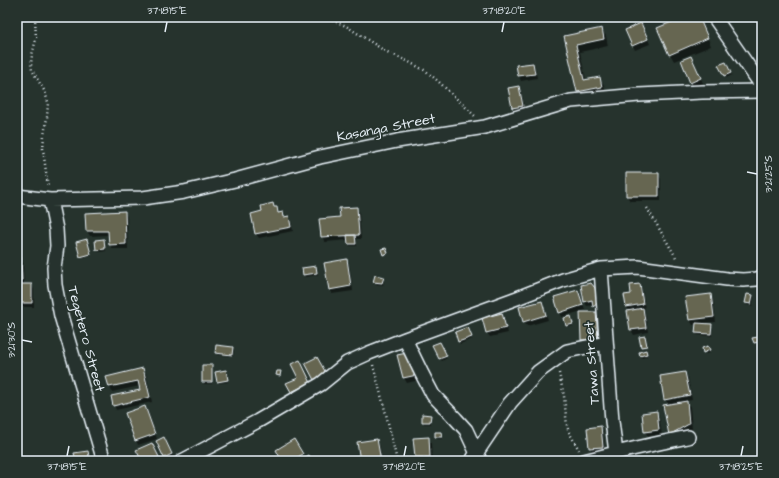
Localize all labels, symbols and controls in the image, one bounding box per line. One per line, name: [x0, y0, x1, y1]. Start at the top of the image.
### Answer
text: 37°18'15"E: [147, 4, 187, 18]
text: 37°18'20"E: [482, 4, 526, 18]
street label: Kasanga Street: [335, 109, 437, 147]
text: 3°21'25"S: [762, 155, 776, 193]
street label: Tegetero Street: [62, 284, 110, 394]
text: 3°21'30"S: [5, 321, 19, 358]
street label: Tawa Street: [579, 321, 605, 405]
text: 37°18'15"E: [47, 460, 87, 474]
text: 37°18'20"E: [382, 460, 426, 474]
text: 37°18'25"E: [719, 460, 763, 474]

